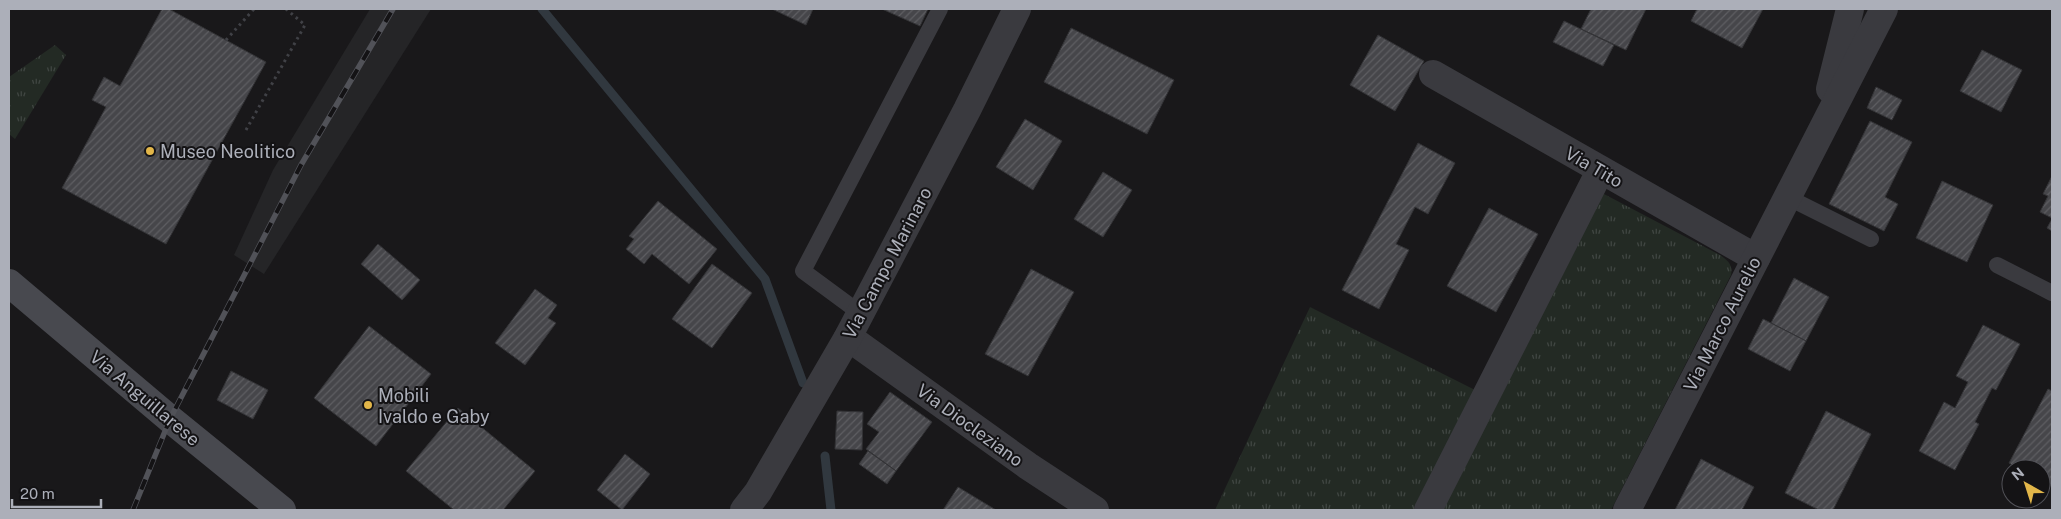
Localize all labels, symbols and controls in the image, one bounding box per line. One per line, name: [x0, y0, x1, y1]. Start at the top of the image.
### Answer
place label: Museo Neolitico: [160, 141, 295, 162]
street label: Via Tito: [1561, 142, 1627, 192]
marker: Museo Neolitico: [144, 145, 156, 157]
street label: Via Campo Marinaro: [838, 184, 936, 342]
street label: Via Marco Aurelio: [1679, 253, 1765, 395]
street label: Via Anguillarese: [86, 346, 204, 450]
street label: Via Diocleziano: [913, 379, 1027, 471]
place label: Mobili Ivaldo e Gaby: [378, 385, 490, 427]
marker: Mobili Ivaldo e Gaby: [362, 399, 374, 411]
north arrow: [2001, 459, 2051, 509]
text: N: [2009, 464, 2027, 484]
scale bar: [12, 476, 101, 508]
text: 20 m: [20, 485, 55, 502]

